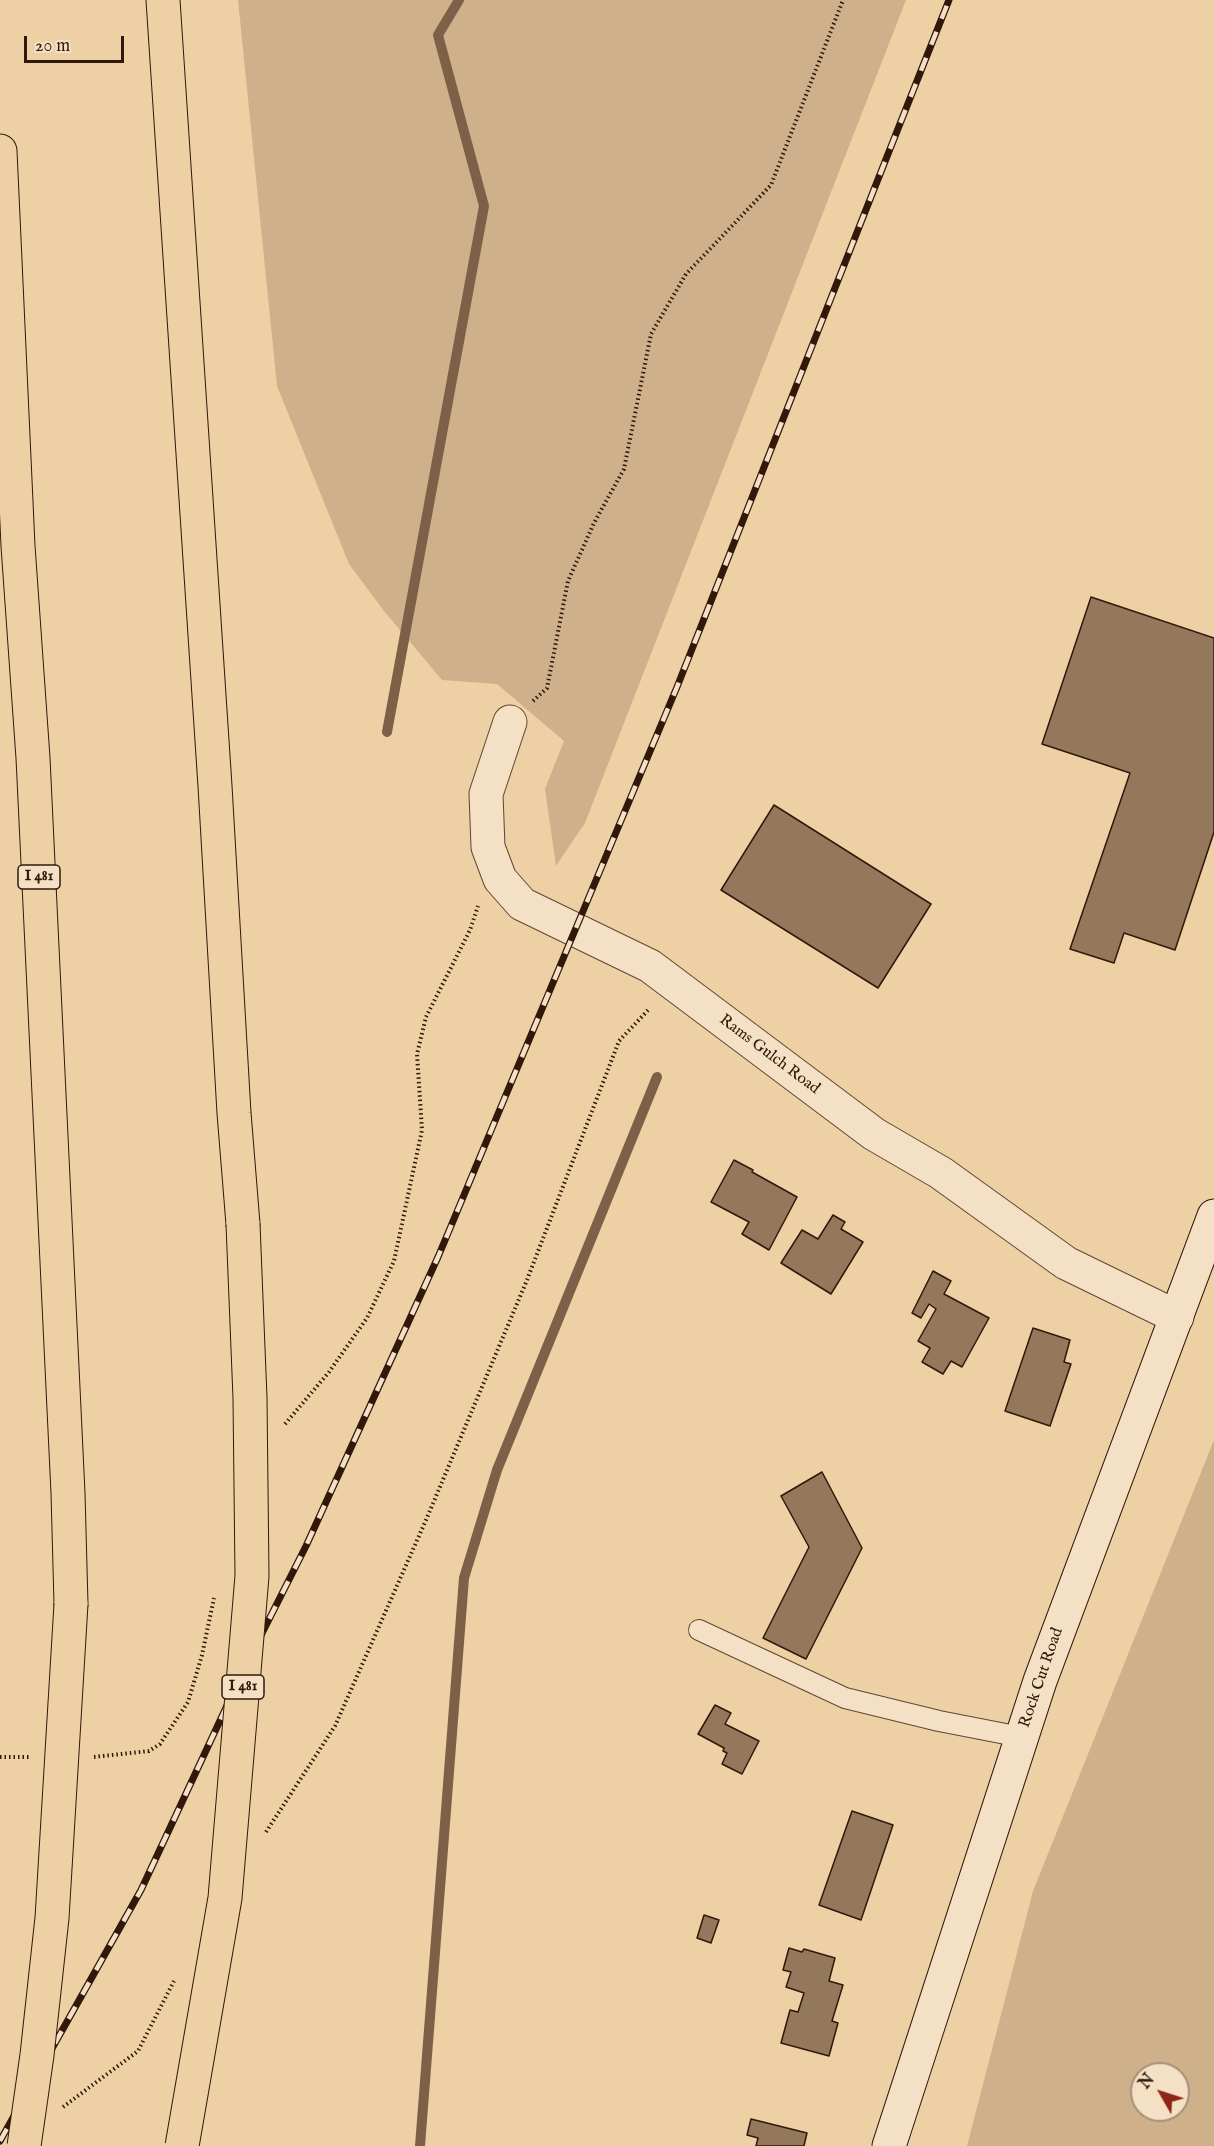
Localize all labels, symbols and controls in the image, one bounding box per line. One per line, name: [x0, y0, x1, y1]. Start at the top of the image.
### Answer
scale bar: [27, 24, 128, 62]
text: 20 m: [35, 35, 70, 58]
road number: I 481: [18, 865, 60, 889]
street label: Rams Gulch Road: [715, 1011, 823, 1099]
street label: Rock Cut Road: [1016, 1625, 1068, 1731]
road number: I 481: [222, 1675, 264, 1699]
north arrow: [1130, 2062, 1190, 2122]
text: N: [1135, 2070, 1160, 2094]

